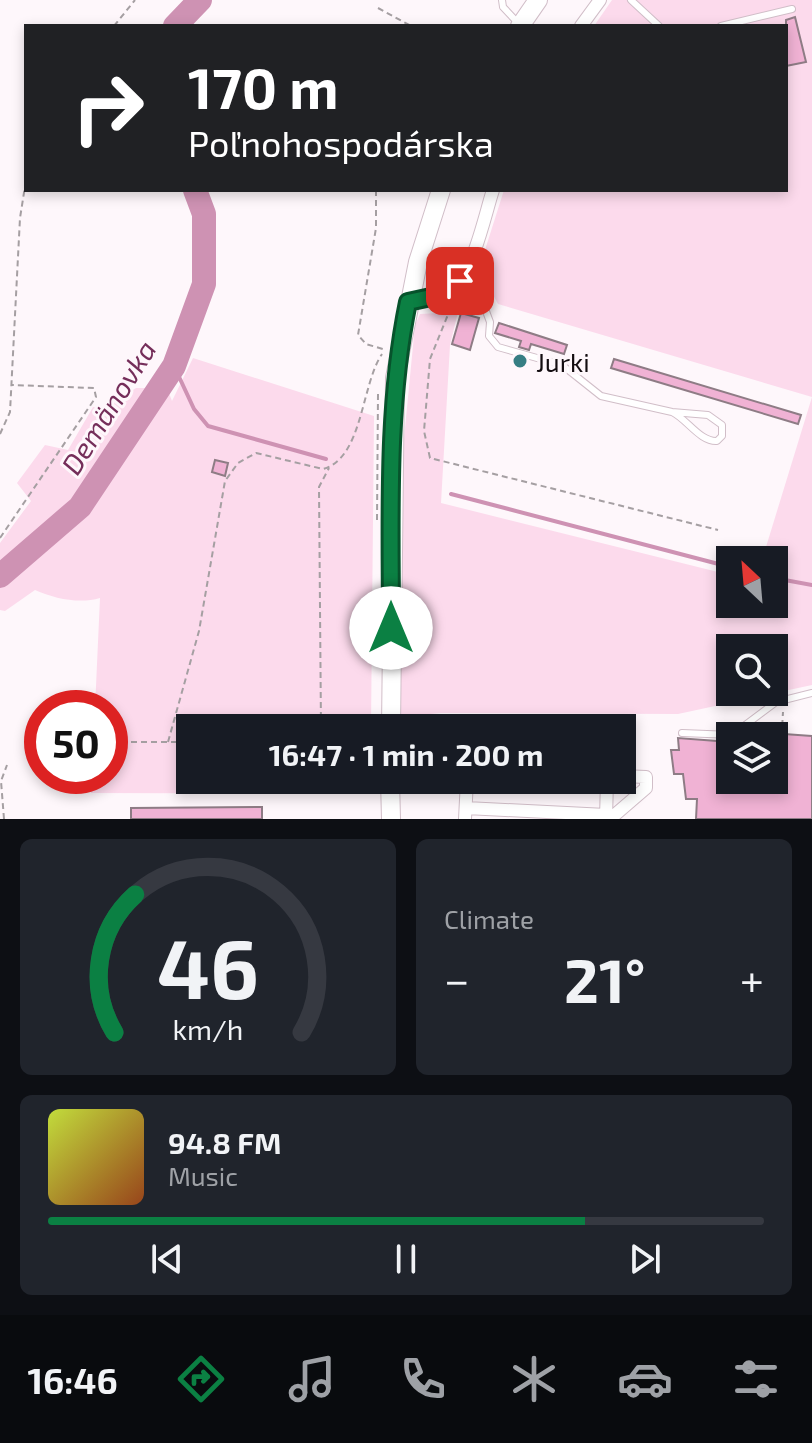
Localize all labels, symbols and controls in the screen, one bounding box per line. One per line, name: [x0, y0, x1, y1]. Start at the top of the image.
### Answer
text: 170 m: [188, 53, 339, 120]
icon: right: [56, 56, 160, 160]
text: Poľnohospodárska: [188, 121, 494, 164]
pin: [426, 247, 494, 315]
icon: arrive: [438, 259, 482, 303]
water label: Demänovka: [54, 334, 162, 480]
place label: Jurki: [536, 346, 590, 377]
marker: Jurki: [511, 352, 529, 370]
north arrow: [716, 546, 788, 618]
map controls: [716, 546, 788, 794]
position arrow: [349, 586, 433, 670]
button: search: [716, 634, 788, 706]
speed limit sign: 50: [24, 690, 128, 794]
button: layers: [716, 722, 788, 794]
text: 16:47 · 1 min · 200 m: [269, 736, 543, 772]
text: Climate: [444, 903, 534, 934]
text: 46: [157, 916, 259, 1016]
text: 21°: [564, 943, 645, 1015]
text: −: [444, 952, 470, 1005]
text: +: [740, 952, 764, 1005]
text: km/h: [173, 1011, 243, 1046]
text: 94.8 FM: [168, 1124, 281, 1160]
text: Music: [168, 1160, 238, 1191]
icon: previous: [145, 1237, 189, 1281]
icon: pause: [384, 1237, 428, 1281]
icon: next: [623, 1237, 667, 1281]
icon: directions: [173, 1351, 229, 1407]
icon: music: [284, 1351, 340, 1407]
icon: phone: [395, 1351, 451, 1407]
icon: climate: [506, 1351, 562, 1407]
icon: car: [617, 1351, 673, 1407]
icon: filters: [728, 1351, 784, 1407]
text: 16:46: [28, 1358, 118, 1401]

